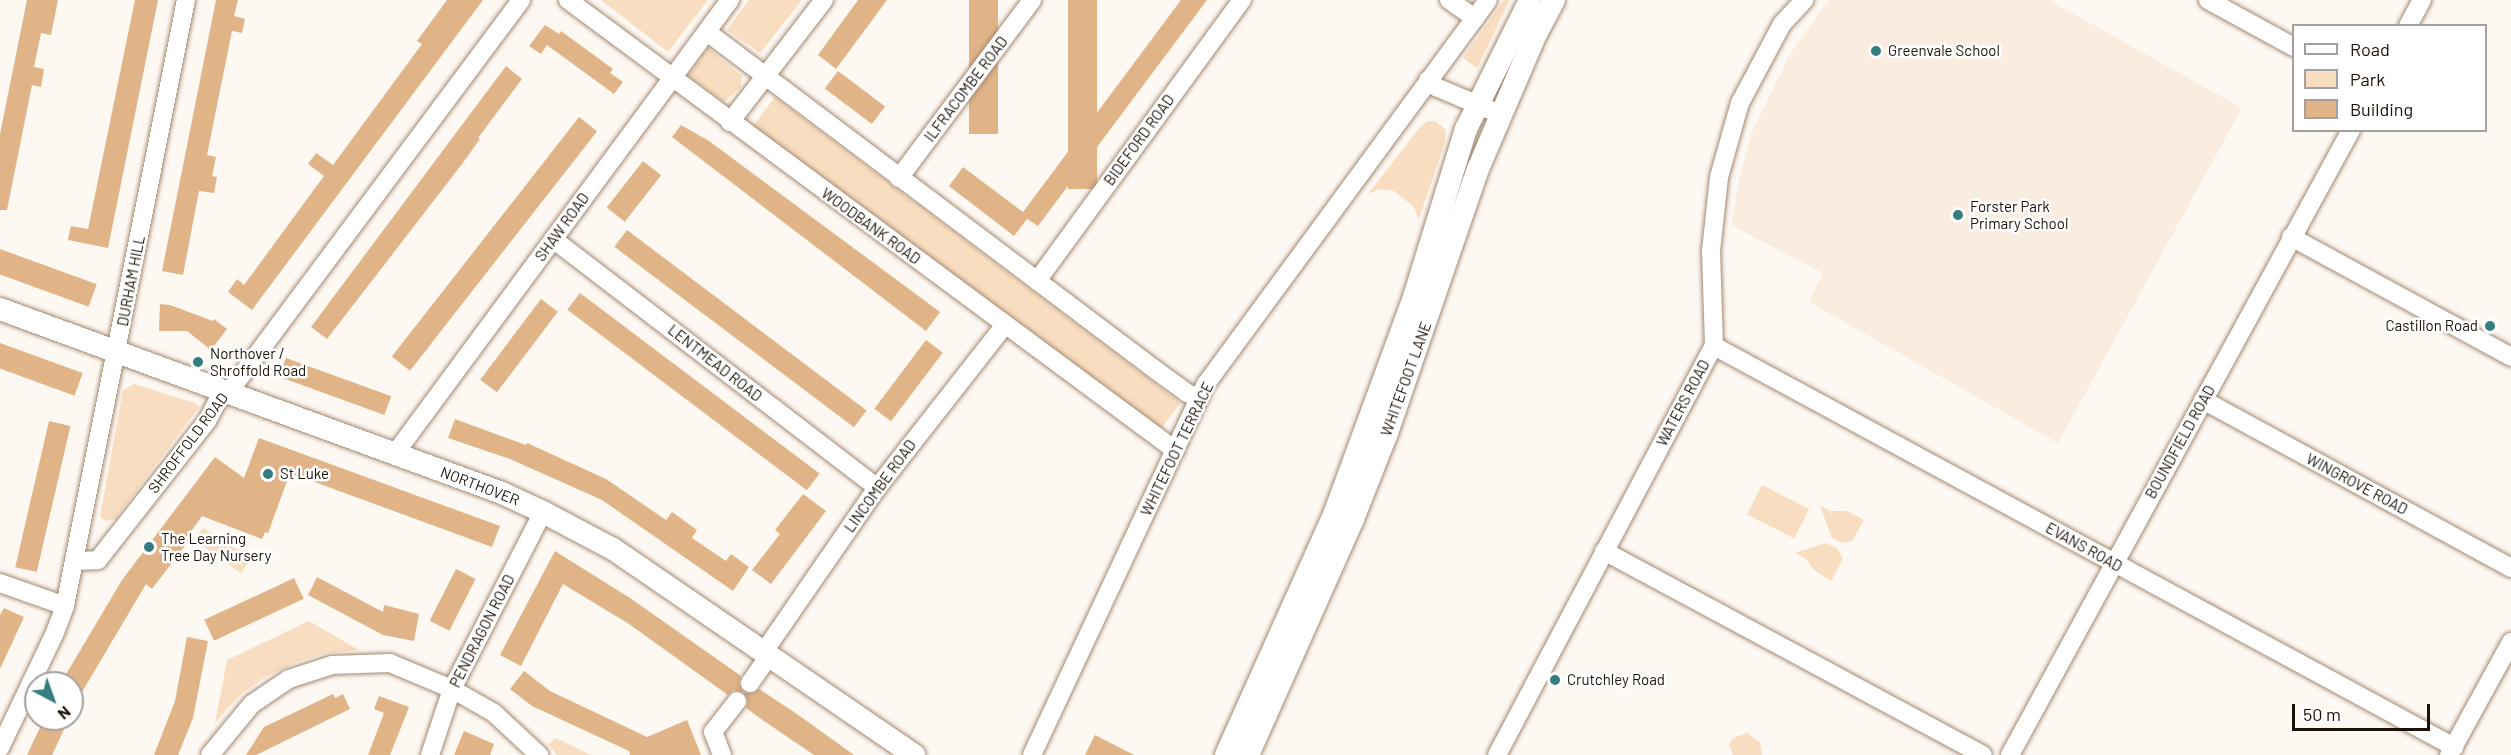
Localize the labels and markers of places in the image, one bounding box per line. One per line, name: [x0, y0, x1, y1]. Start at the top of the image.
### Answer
place label: Greenvale School: [1888, 42, 2000, 60]
marker: Greenvale School: [1869, 44, 1883, 58]
place label: Forster Park Primary School: [1970, 197, 2068, 232]
marker: Forster Park Primary School: [1951, 208, 1965, 222]
place label: Castillon Road: [2386, 317, 2478, 335]
marker: Castillon Road: [2483, 319, 2497, 333]
place label: Northover / Shroffold Road: [210, 344, 306, 379]
marker: Northover / Shroffold Road: [191, 355, 205, 369]
place label: St Luke: [280, 465, 329, 483]
marker: St Luke: [261, 467, 275, 481]
place label: The Learning Tree Day Nursery: [161, 529, 271, 564]
marker: The Learning Tree Day Nursery: [142, 540, 156, 554]
place label: Crutchley Road: [1567, 671, 1665, 689]
marker: Crutchley Road: [1548, 673, 1562, 687]

